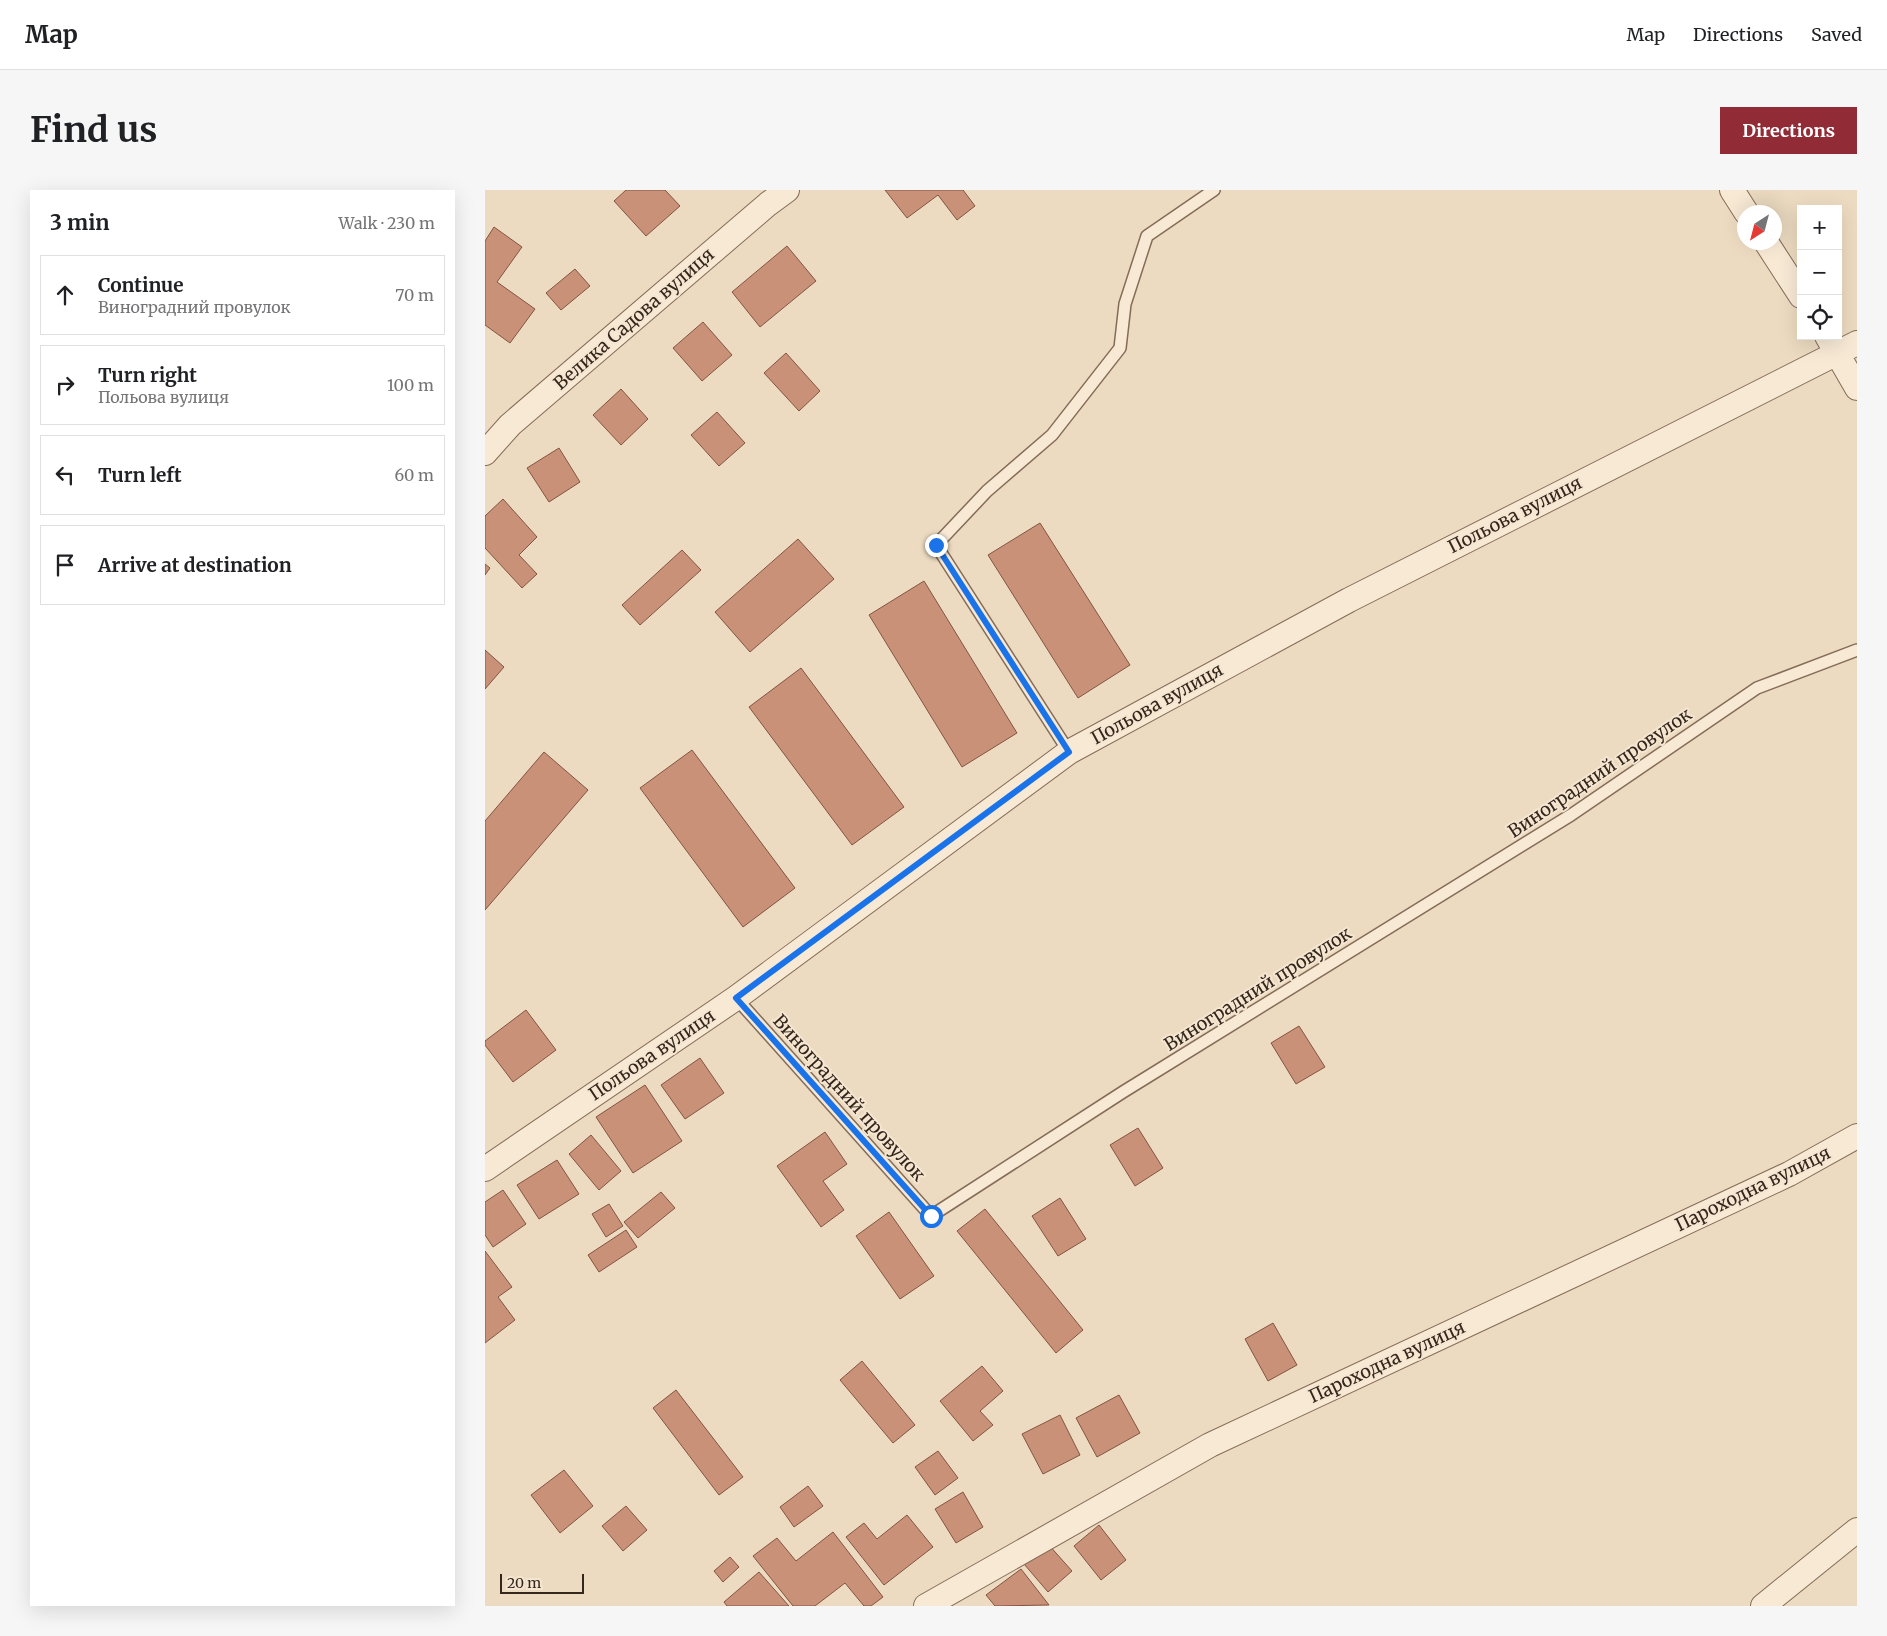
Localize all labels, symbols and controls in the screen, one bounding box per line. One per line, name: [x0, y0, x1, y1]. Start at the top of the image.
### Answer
text: Map: [25, 19, 78, 50]
text: Map: [1627, 23, 1665, 46]
text: Directions: [1693, 23, 1783, 46]
text: Saved: [1811, 23, 1862, 46]
button: Directions: [1720, 107, 1857, 154]
text: Find us: [30, 108, 157, 152]
north arrow: [1737, 205, 1782, 250]
map controls: [1797, 205, 1842, 340]
button: +: [1797, 205, 1842, 250]
text: 3 min: [50, 209, 109, 236]
text: Walk · 230 m: [339, 213, 435, 233]
street label: Велика Садова вулиця: [549, 242, 719, 395]
button: −: [1797, 250, 1842, 295]
text: Continue: [98, 273, 184, 297]
icon: ahead: [51, 281, 79, 309]
text: 70 m: [395, 285, 434, 305]
button: locate: [1797, 295, 1842, 340]
text: Виноградний провулок: [98, 297, 291, 317]
text: Turn right: [98, 363, 197, 387]
icon: right: [51, 371, 79, 399]
text: 100 m: [387, 375, 434, 395]
text: Польова вулиця: [98, 387, 229, 407]
icon: left: [51, 461, 79, 489]
text: Turn left: [98, 463, 182, 487]
text: 60 m: [394, 465, 434, 485]
street label: Польова вулиця: [1444, 471, 1586, 558]
route end: [925, 534, 948, 557]
icon: arrive: [51, 551, 79, 579]
text: Arrive at destination: [98, 553, 292, 577]
street label: Польова вулиця: [1087, 658, 1227, 749]
street label: Виноградний провулок: [1504, 702, 1696, 843]
street label: Виноградний провулок: [1160, 921, 1356, 1056]
street label: Польова вулиця: [584, 1004, 719, 1105]
street label: Виноградний провулок: [768, 1009, 931, 1186]
street label: Пароходна вулиця: [1671, 1141, 1834, 1236]
route start: [920, 1205, 943, 1228]
street label: Пароходна вулиця: [1305, 1315, 1469, 1408]
scale bar: [500, 1571, 584, 1594]
text: 20 m: [507, 1574, 541, 1592]

